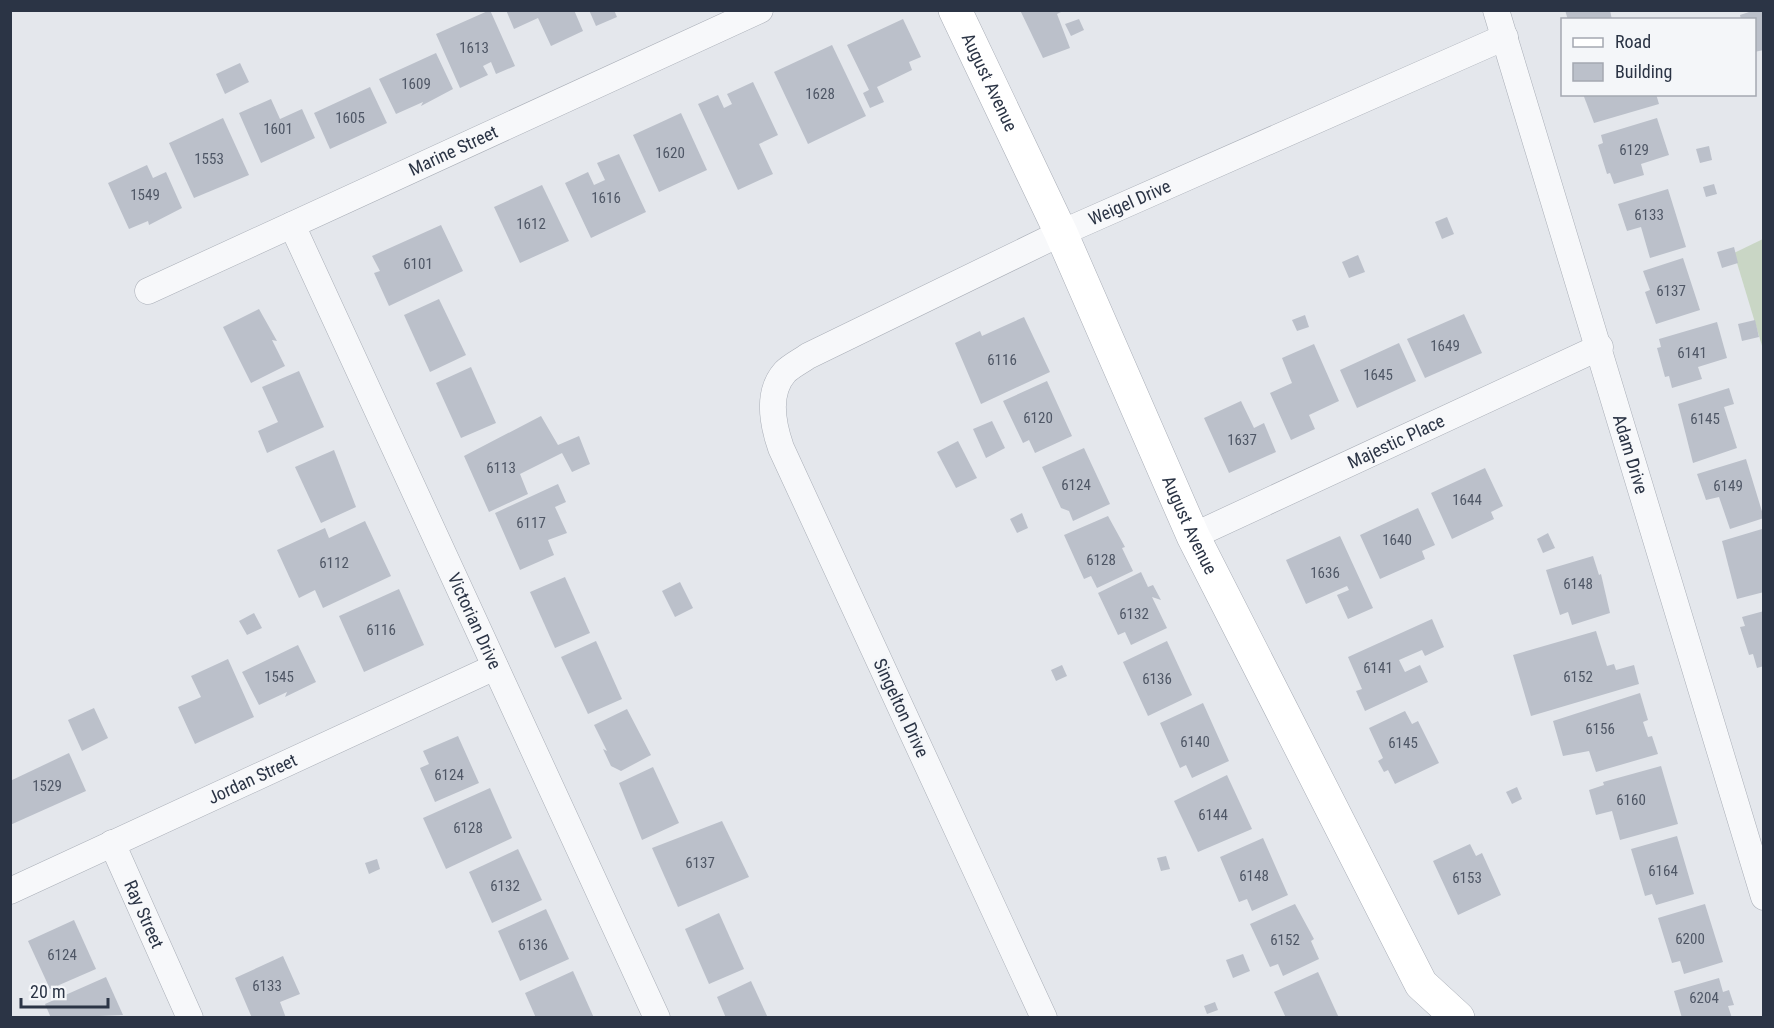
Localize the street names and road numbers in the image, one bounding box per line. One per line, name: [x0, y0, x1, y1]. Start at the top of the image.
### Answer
street label: August Avenue: [958, 30, 1022, 134]
street label: Marine Street: [405, 121, 501, 180]
street label: Weigel Drive: [1085, 175, 1174, 230]
street label: Majestic Place: [1344, 410, 1448, 473]
street label: Adam Drive: [1609, 412, 1653, 496]
street label: August Avenue: [1158, 472, 1222, 578]
street label: Victorian Drive: [444, 569, 506, 672]
street label: Singelton Drive: [869, 655, 933, 761]
street label: Jordan Street: [204, 749, 300, 808]
street label: Ray Street: [120, 877, 168, 951]

